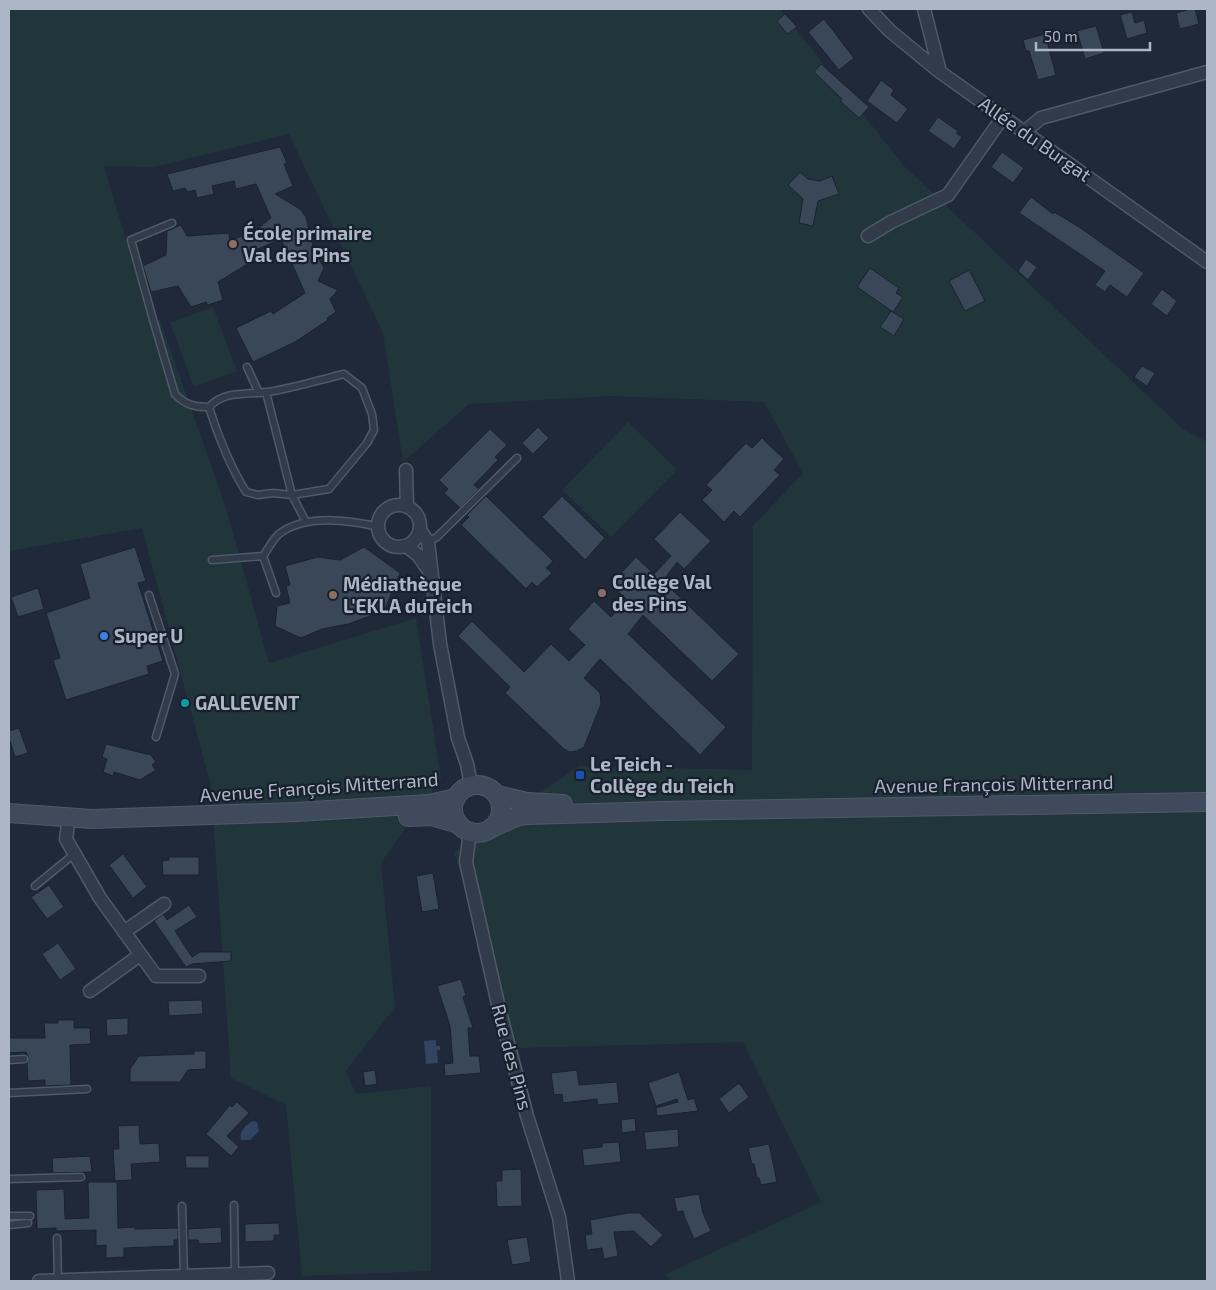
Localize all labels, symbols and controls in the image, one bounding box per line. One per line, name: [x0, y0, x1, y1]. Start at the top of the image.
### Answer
scale bar: [1036, 20, 1150, 52]
text: 50 m: [1044, 27, 1078, 45]
street label: Allée du Burgat: [975, 91, 1096, 186]
place label: École primaire Val des Pins: [243, 220, 372, 266]
marker: École primaire Val des Pins: [227, 238, 239, 250]
place label: Collège Val des Pins: [612, 570, 712, 615]
place label: Médiathèque L'EKLA duTeich: [343, 572, 473, 617]
marker: Collège Val des Pins: [596, 587, 608, 599]
marker: Médiathèque L'EKLA duTeich: [327, 589, 339, 601]
place label: Super U: [114, 624, 183, 647]
marker: Super U: [98, 630, 110, 642]
place label: GALLEVENT: [195, 691, 300, 714]
marker: GALLEVENT: [179, 697, 191, 709]
place label: Le Teich - Collège du Teich: [590, 752, 734, 797]
street label: Avenue François Mitterrand: [199, 767, 439, 807]
marker: Le Teich - Collège du Teich: [574, 769, 586, 781]
street label: Avenue François Mitterrand: [874, 770, 1114, 798]
street label: Rue des Pins: [487, 1001, 538, 1112]

